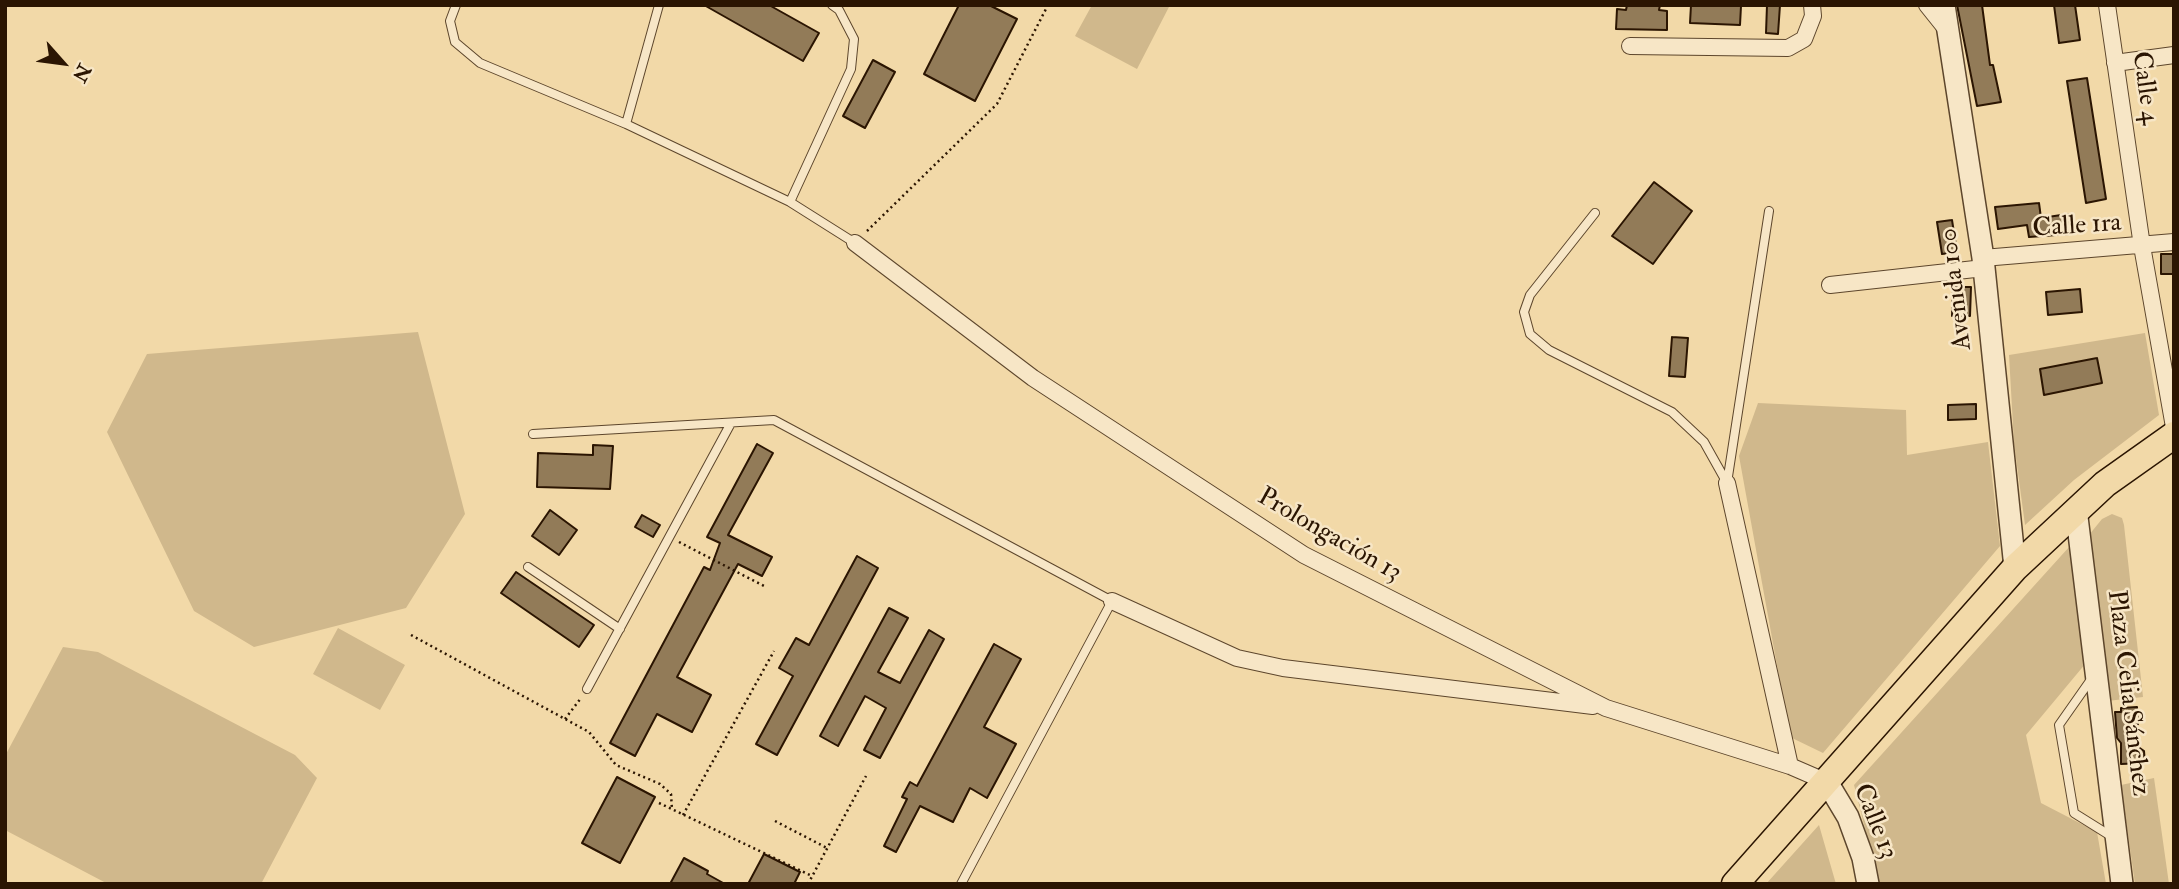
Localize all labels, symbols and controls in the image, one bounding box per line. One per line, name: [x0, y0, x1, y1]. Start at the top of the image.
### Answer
north arrow: [28, 28, 98, 98]
street label: Calle 4: [2123, 50, 2165, 126]
text: N: [67, 60, 96, 86]
street label: Calle 1ra: [2032, 208, 2122, 246]
street label: Avenida 100: [1934, 226, 1980, 352]
street label: Prolongación 13: [1252, 482, 1406, 590]
street label: Plaza Celia Sánchez: [2099, 588, 2155, 798]
street label: Calle 13: [1845, 780, 1903, 864]

